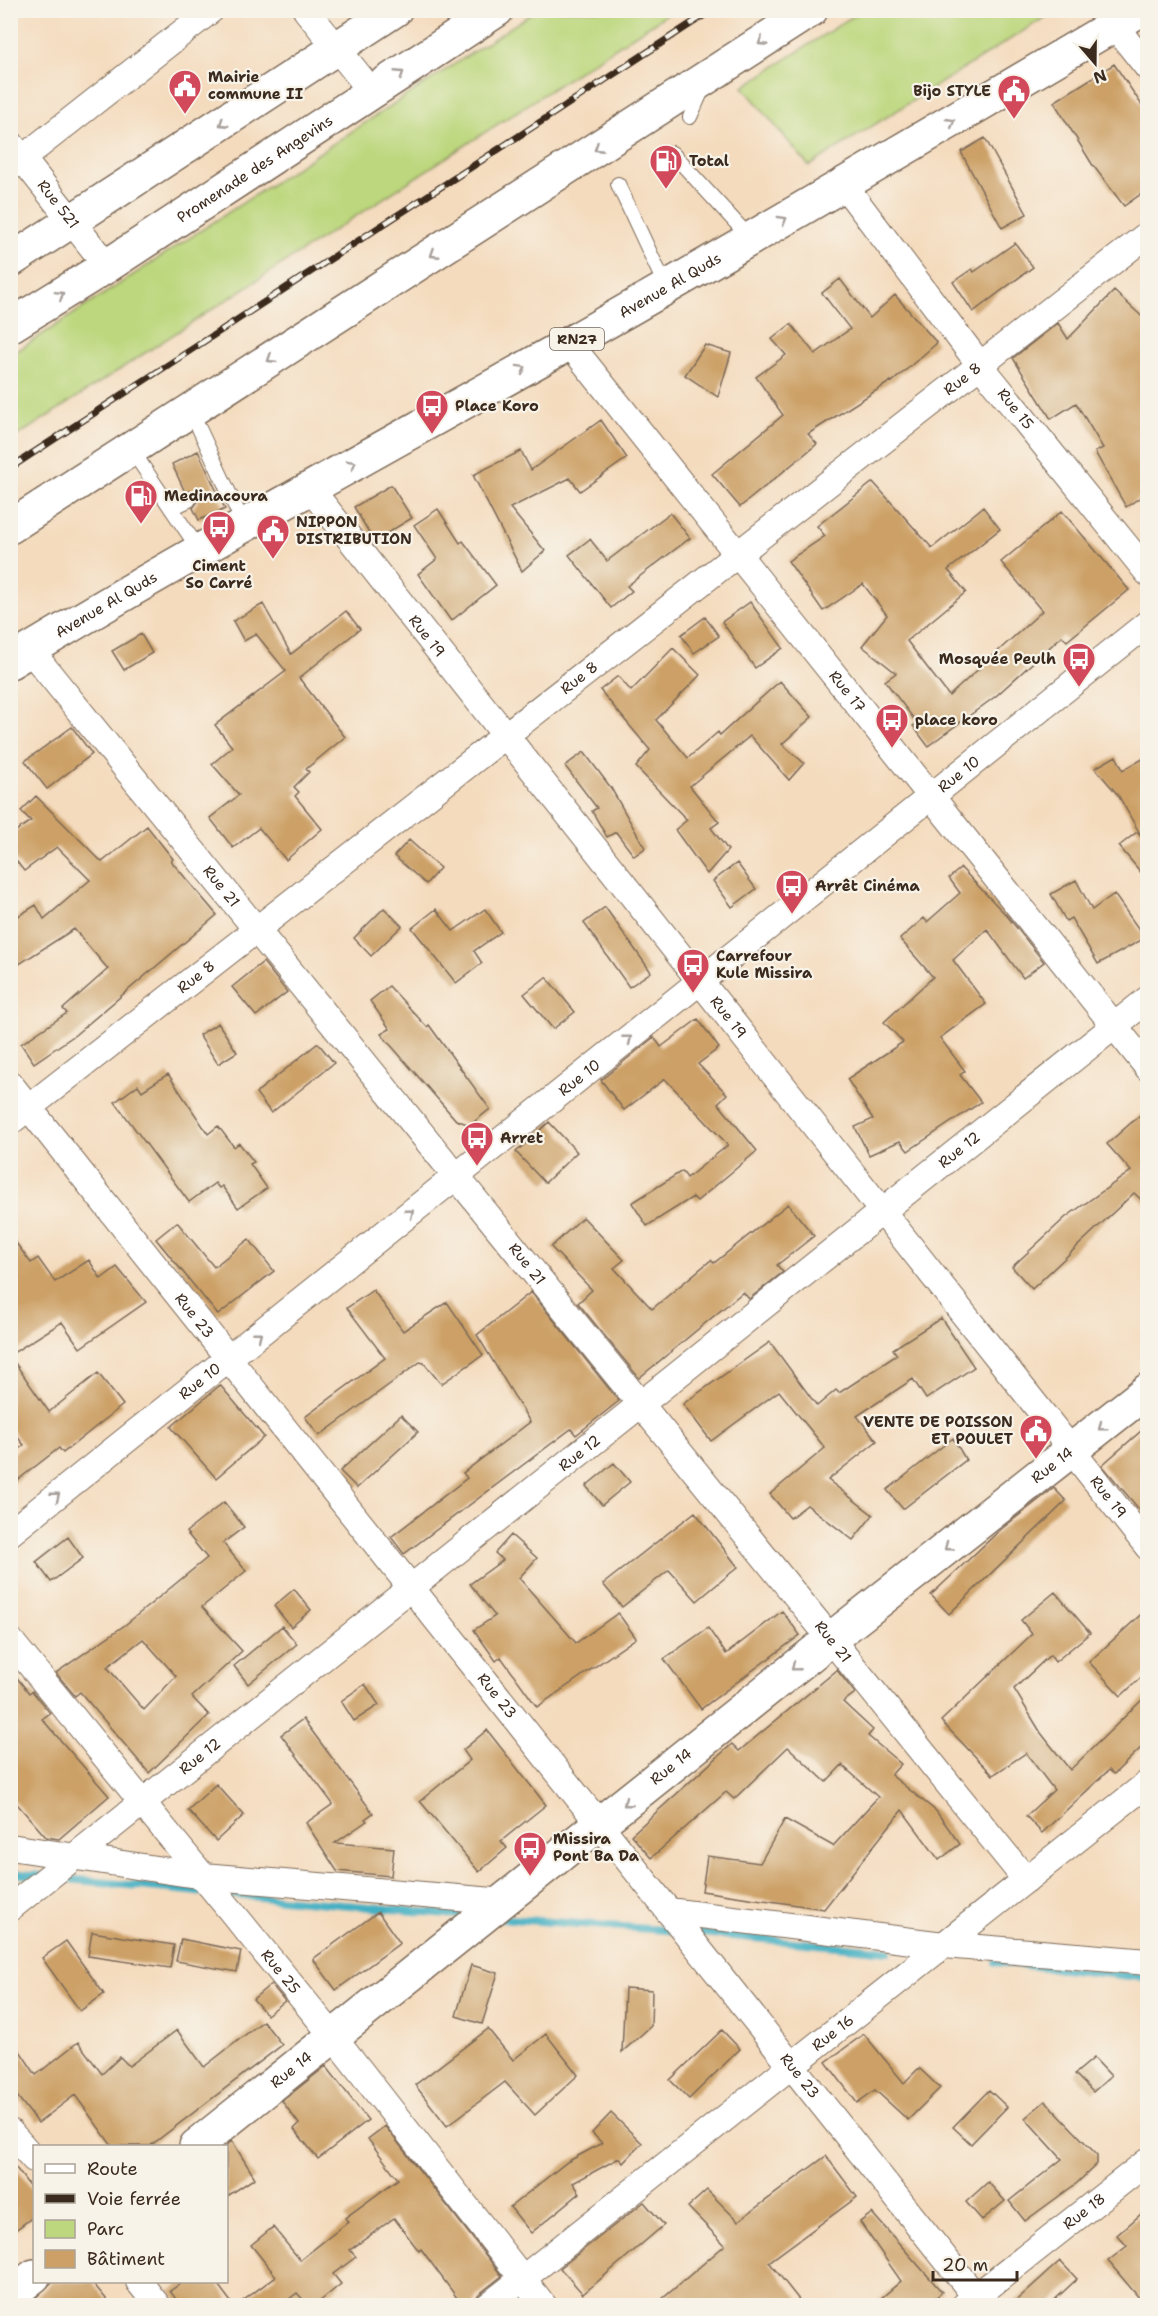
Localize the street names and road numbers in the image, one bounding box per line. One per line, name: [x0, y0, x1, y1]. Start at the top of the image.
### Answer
street label: Promenade des Angevins: [173, 110, 337, 227]
street label: Rue 521: [33, 176, 84, 233]
street label: Avenue Al Quds: [615, 248, 725, 323]
road number: RN27: [550, 328, 604, 350]
street label: Rue 8: [939, 358, 985, 400]
street label: Rue 15: [993, 384, 1038, 434]
street label: Avenue Al Quds: [52, 567, 161, 643]
street label: Rue 19: [404, 611, 450, 661]
street label: Rue 8: [556, 657, 602, 699]
street label: Rue 17: [824, 666, 870, 717]
street label: Rue 10: [934, 751, 984, 797]
street label: Rue 21: [198, 861, 244, 911]
street label: Rue 8: [173, 956, 219, 998]
street label: Rue 19: [706, 992, 751, 1042]
street label: Rue 10: [554, 1055, 605, 1101]
street label: Rue 12: [934, 1127, 984, 1173]
street label: Rue 21: [504, 1239, 550, 1289]
street label: Rue 23: [170, 1289, 219, 1342]
street label: Rue 10: [175, 1358, 225, 1404]
street label: Rue 12: [555, 1430, 605, 1476]
street label: Rue 14: [1027, 1442, 1077, 1488]
street label: Rue 19: [1086, 1472, 1131, 1522]
street label: Rue 21: [810, 1617, 856, 1667]
street label: Rue 23: [473, 1669, 521, 1723]
street label: Rue 12: [175, 1733, 225, 1779]
street label: Rue 14: [646, 1744, 696, 1789]
street label: Rue 25: [256, 1945, 305, 1998]
street label: Rue 16: [808, 2010, 858, 2056]
street label: Rue 14: [266, 2047, 316, 2093]
street label: Rue 23: [776, 2049, 824, 2103]
street label: Rue 18: [1059, 2188, 1110, 2234]

